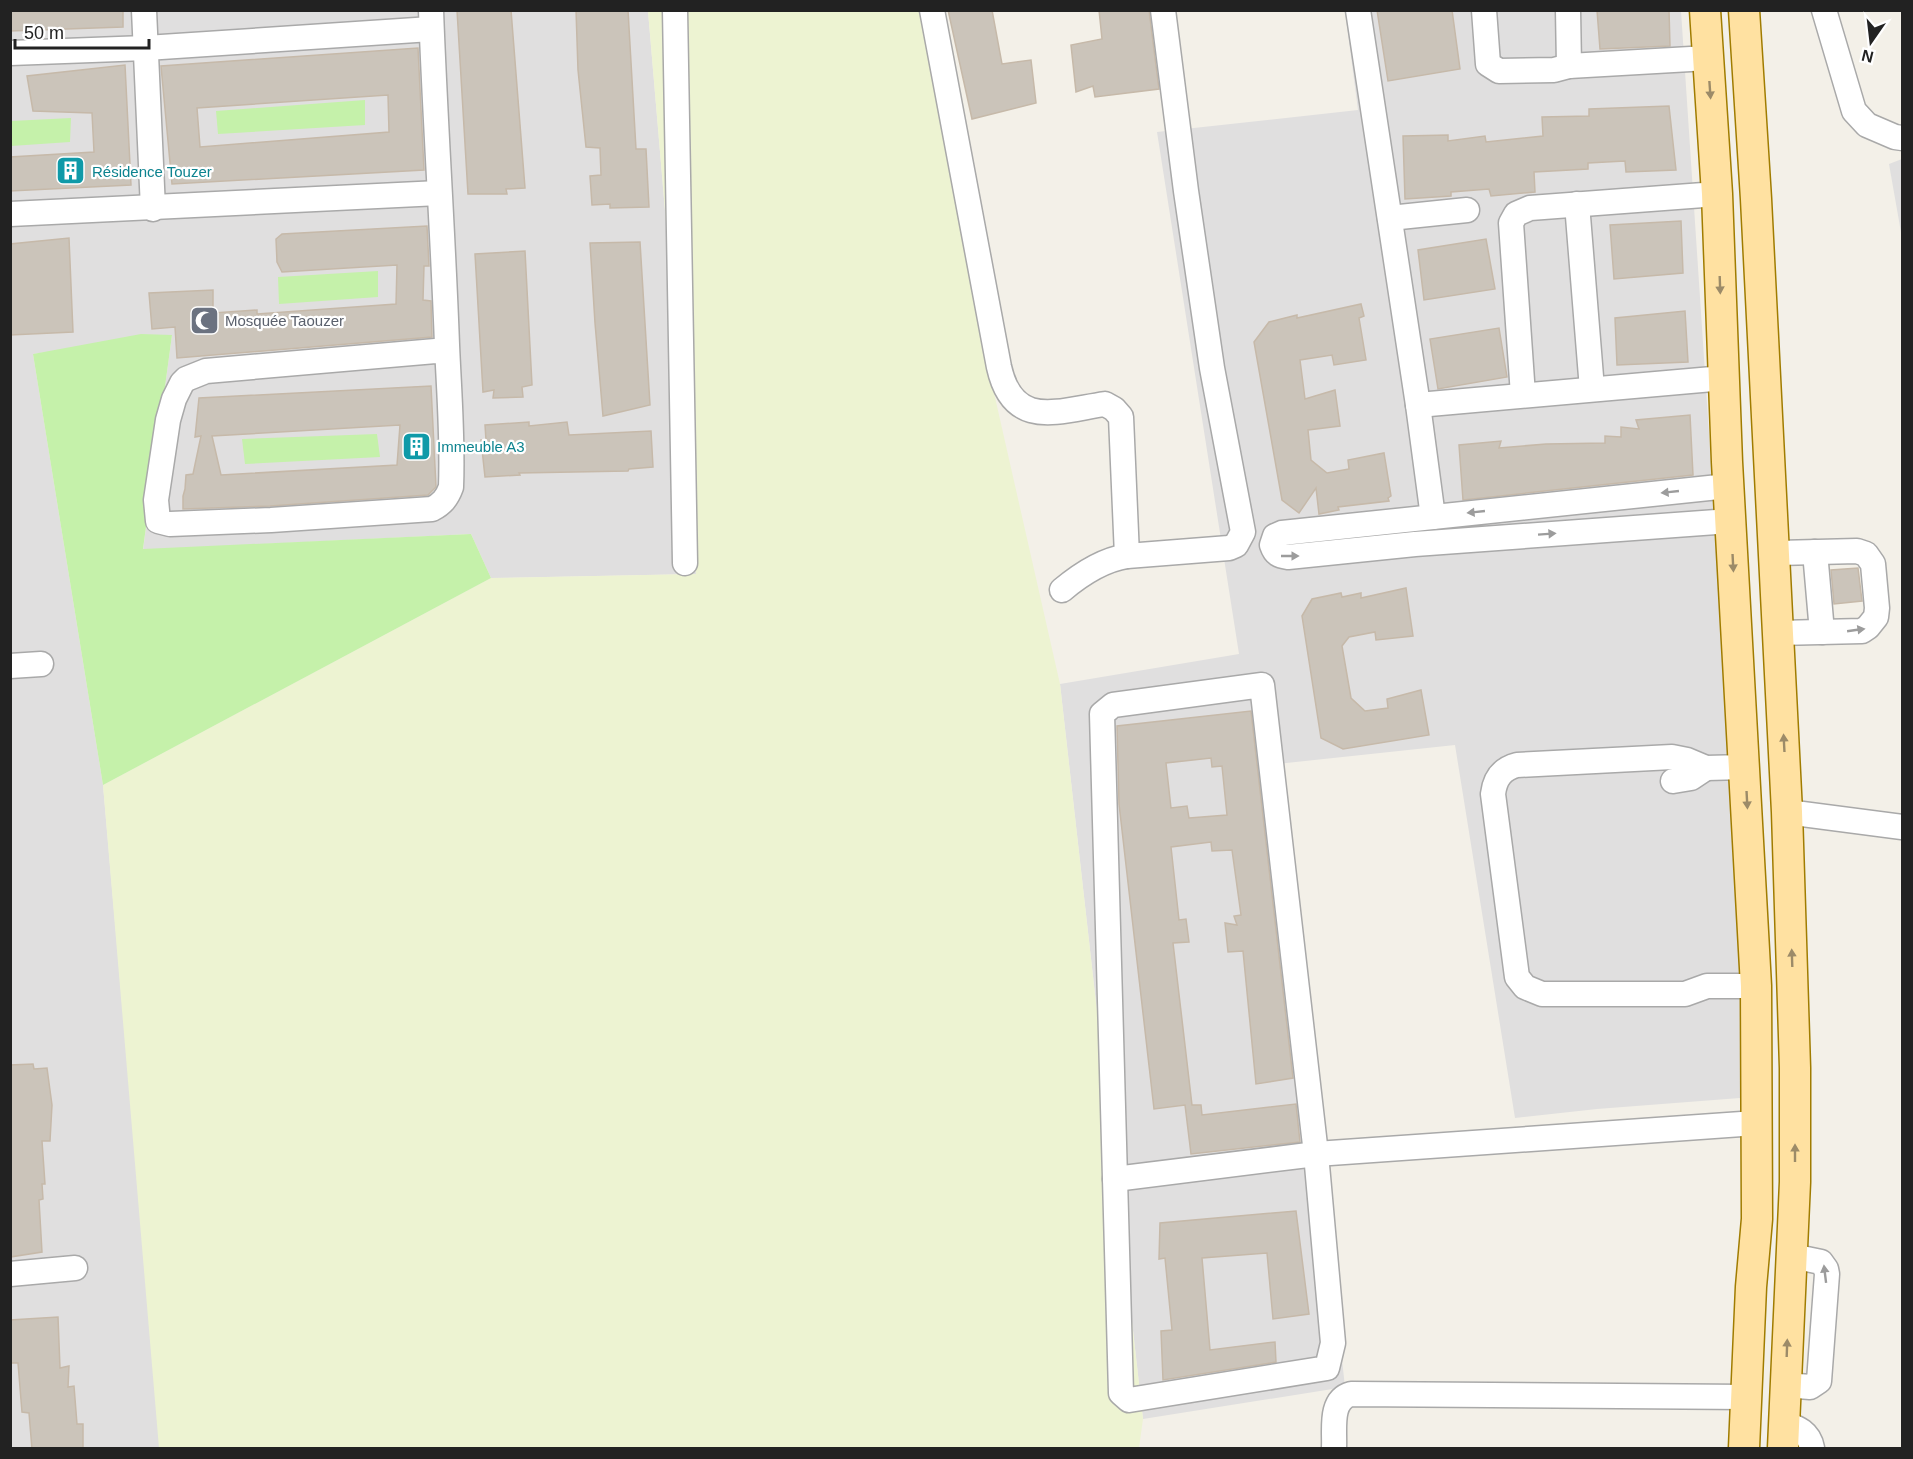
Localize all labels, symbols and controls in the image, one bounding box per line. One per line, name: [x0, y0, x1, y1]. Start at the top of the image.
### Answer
scale bar: [15, 12, 148, 50]
north arrow: [1841, 12, 1901, 72]
text: 50 m: [24, 23, 64, 43]
text: N: [1860, 46, 1875, 66]
one-way arrow: [1705, 80, 1714, 99]
building icon: Résidence Touzer: [55, 155, 87, 187]
place label: Résidence Touzer: [92, 163, 212, 180]
one-way arrow: [1716, 275, 1725, 294]
mosque icon: Mosquée Taouzer: [188, 304, 220, 336]
place label: Mosquée Taouzer: [225, 312, 344, 329]
building icon: Immeuble A3: [400, 430, 432, 462]
place label: Immeuble A3: [437, 438, 525, 455]
one-way arrow: [1661, 487, 1680, 497]
one-way arrow: [1467, 507, 1486, 517]
one-way arrow: [1537, 529, 1556, 538]
one-way arrow: [1280, 551, 1299, 561]
one-way arrow: [1728, 554, 1737, 573]
one-way arrow: [1847, 625, 1866, 634]
one-way arrow: [1779, 733, 1789, 752]
one-way arrow: [1742, 790, 1752, 809]
one-way arrow: [1787, 949, 1797, 968]
one-way arrow: [1790, 1144, 1800, 1163]
one-way arrow: [1820, 1264, 1830, 1283]
one-way arrow: [1783, 1339, 1792, 1358]

